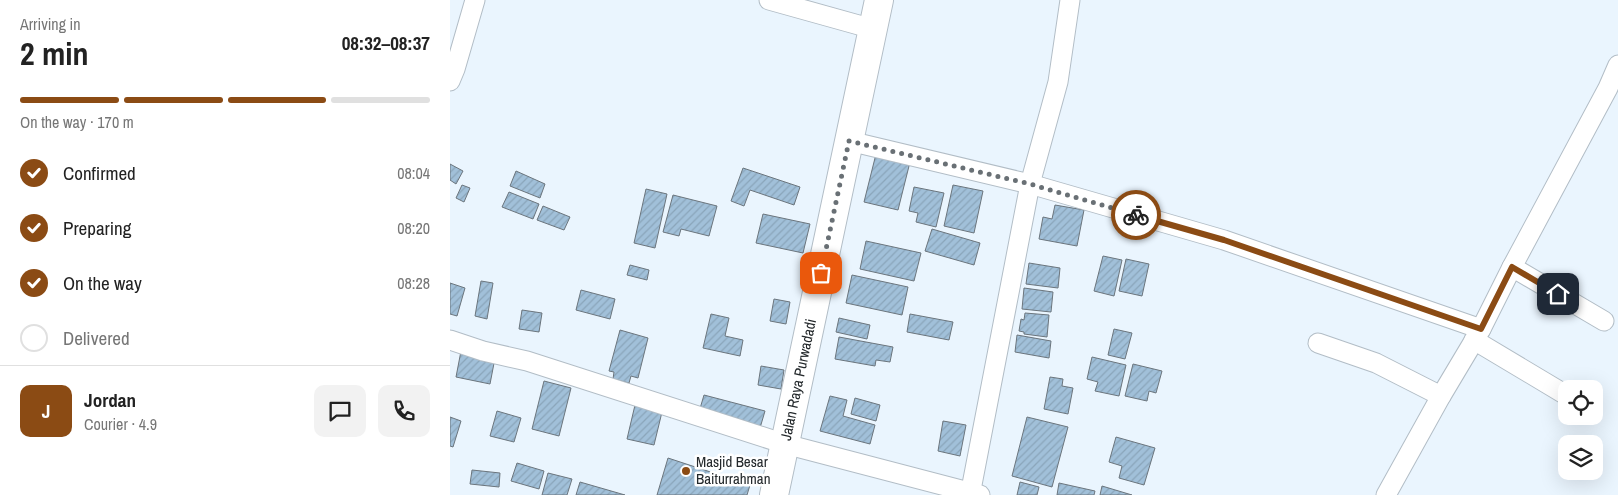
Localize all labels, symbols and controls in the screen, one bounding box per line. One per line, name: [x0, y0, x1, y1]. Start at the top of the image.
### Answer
text: Arriving in: [20, 13, 81, 35]
text: 08:32–08:37: [342, 30, 430, 56]
text: 2 min: [20, 32, 89, 75]
text: On the way · 170 m: [20, 111, 134, 133]
icon: check: [20, 159, 48, 187]
text: Confirmed: [63, 160, 136, 186]
text: 08:04: [397, 162, 430, 184]
courier: [1111, 190, 1161, 240]
icon: bike: [1122, 201, 1150, 229]
icon: check: [20, 214, 48, 242]
text: Preparing: [63, 215, 131, 241]
text: 08:20: [397, 217, 430, 239]
pin: [800, 252, 842, 294]
icon: bag: [807, 259, 835, 287]
icon: check: [20, 269, 48, 297]
text: On the way: [63, 270, 142, 296]
text: 08:28: [397, 272, 430, 294]
pin: [1537, 273, 1579, 315]
icon: home: [1544, 280, 1572, 308]
street label: Jalan Raya Purwadadi: [775, 317, 821, 442]
text: Delivered: [63, 325, 130, 351]
map controls: [1558, 380, 1603, 480]
button: locate: [1558, 380, 1603, 425]
button: chat: [314, 385, 366, 437]
button: phone: [378, 385, 430, 437]
text: Jordan: [84, 387, 136, 413]
text: J: [42, 398, 50, 424]
text: Courier · 4.9: [84, 413, 157, 435]
button: layers: [1558, 435, 1603, 480]
place label: Masjid Besar Baiturrahman: [696, 451, 771, 489]
marker: Masjid Besar Baiturrahman: [680, 465, 692, 477]

